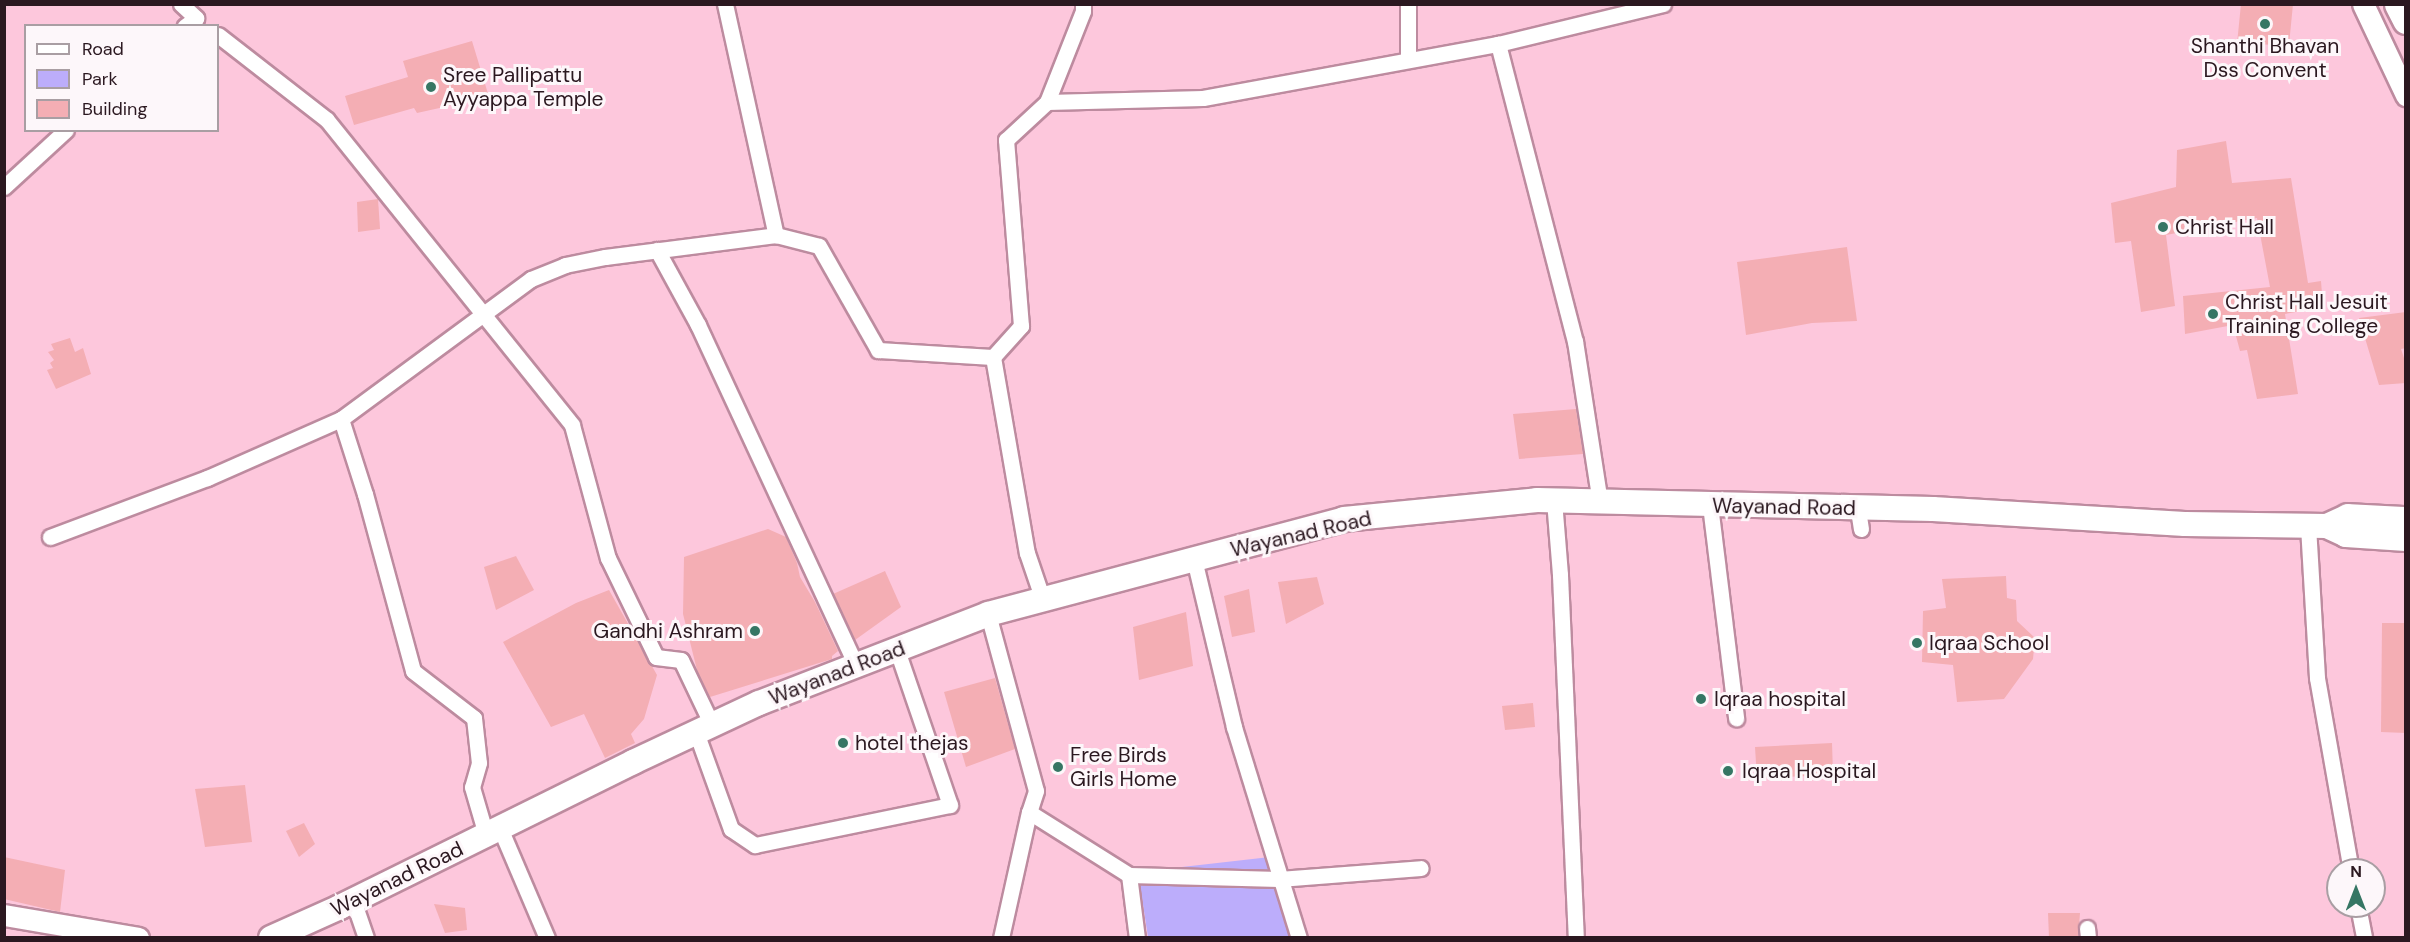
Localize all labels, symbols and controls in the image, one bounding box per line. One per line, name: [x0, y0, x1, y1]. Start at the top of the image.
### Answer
marker: Shanthi Bhavan Dss Convent: [2258, 17, 2272, 31]
legend: [24, 24, 219, 132]
place label: Shanthi Bhavan Dss Convent: [2191, 33, 2339, 83]
text: Road: [82, 37, 124, 61]
place label: Sree Pallipattu Ayyappa Temple: [443, 62, 603, 112]
text: Park: [82, 67, 118, 91]
marker: Sree Pallipattu Ayyappa Temple: [424, 80, 438, 94]
text: Building: [82, 97, 147, 121]
place label: Christ Hall: [2175, 214, 2274, 240]
marker: Christ Hall: [2156, 220, 2170, 234]
place label: Christ Hall Jesuit Training College: [2225, 289, 2388, 339]
marker: Christ Hall Jesuit Training College: [2206, 307, 2220, 321]
street label: Wayanad Road: [1712, 493, 1856, 521]
street label: Wayanad Road: [1228, 506, 1374, 562]
place label: Gandhi Ashram: [593, 618, 743, 644]
marker: Gandhi Ashram: [748, 624, 762, 638]
place label: Iqraa School: [1929, 630, 2049, 656]
street label: Wayanad Road: [765, 635, 909, 711]
marker: Iqraa School: [1910, 636, 1924, 650]
place label: Iqraa hospital: [1714, 686, 1846, 712]
marker: Iqraa hospital: [1692, 690, 1710, 708]
place label: hotel thejas: [855, 730, 969, 756]
marker: hotel thejas: [836, 736, 850, 750]
place label: Free Birds Girls Home: [1070, 742, 1177, 792]
place label: Iqraa Hospital: [1742, 758, 1876, 784]
marker: Free Birds Girls Home: [1051, 760, 1065, 774]
marker: Iqraa Hospital: [1719, 762, 1737, 780]
street label: Wayanad Road: [327, 836, 467, 922]
north arrow: [2326, 858, 2386, 918]
text: N: [2350, 861, 2362, 882]

